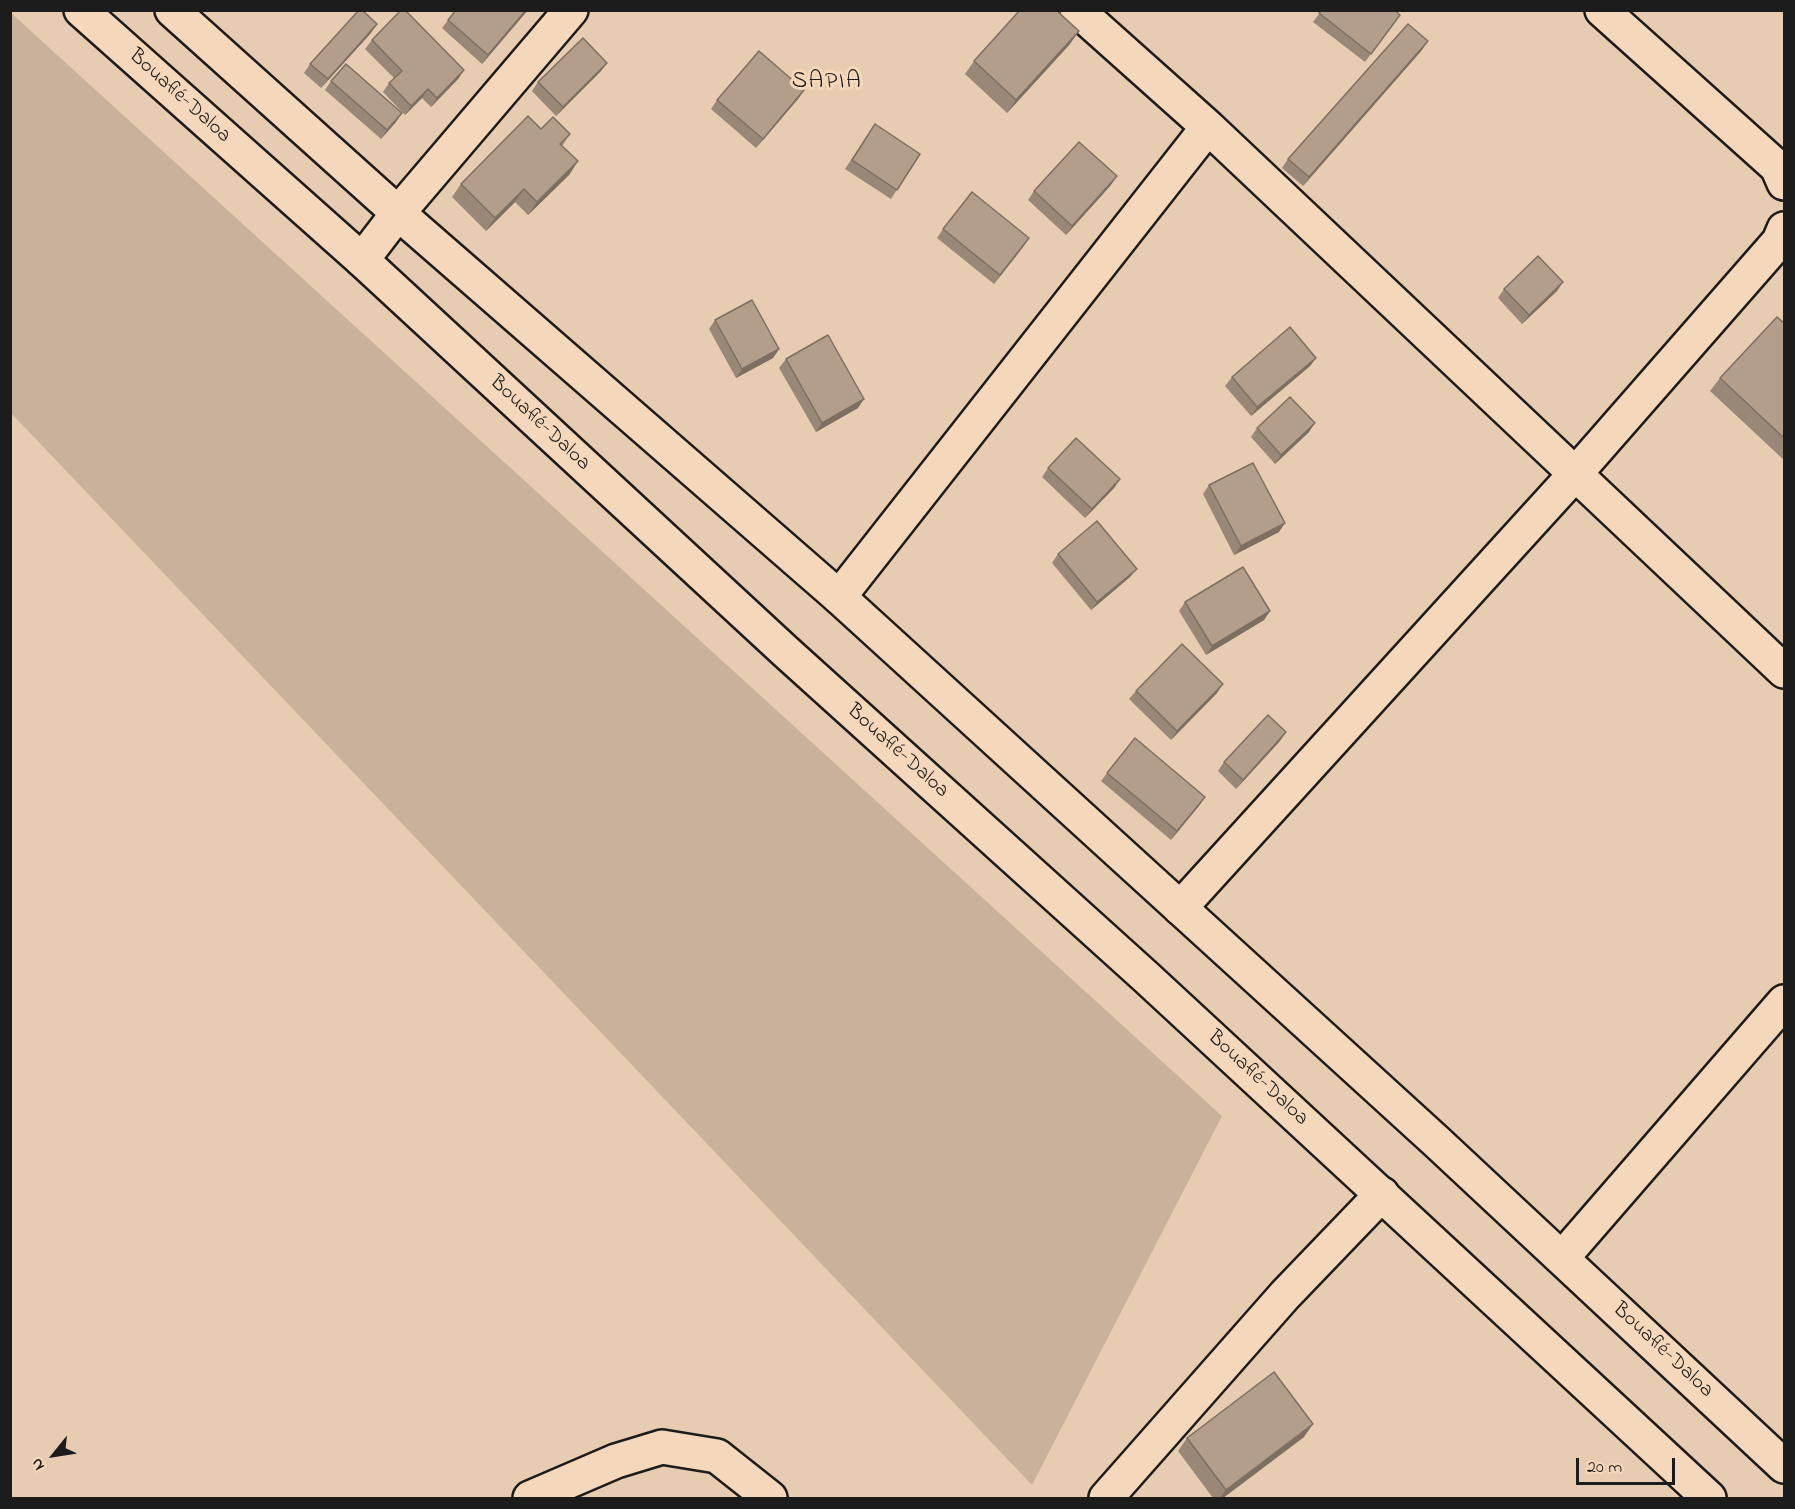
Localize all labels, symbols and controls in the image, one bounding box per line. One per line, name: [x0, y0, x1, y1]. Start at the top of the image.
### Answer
street label: Bouaflé-Daloa: [123, 45, 235, 149]
district label: SAPIA: [792, 69, 862, 97]
street label: Bouaflé-Daloa: [483, 371, 595, 477]
street label: Bouaflé-Daloa: [841, 700, 953, 804]
street label: Bouaflé-Daloa: [1201, 1026, 1313, 1132]
street label: Bouaflé-Daloa: [1606, 1298, 1718, 1404]
north arrow: [24, 1425, 84, 1485]
scale bar: [1579, 1446, 1678, 1484]
text: N: [25, 1453, 52, 1475]
text: 20 m: [1587, 1455, 1622, 1481]

